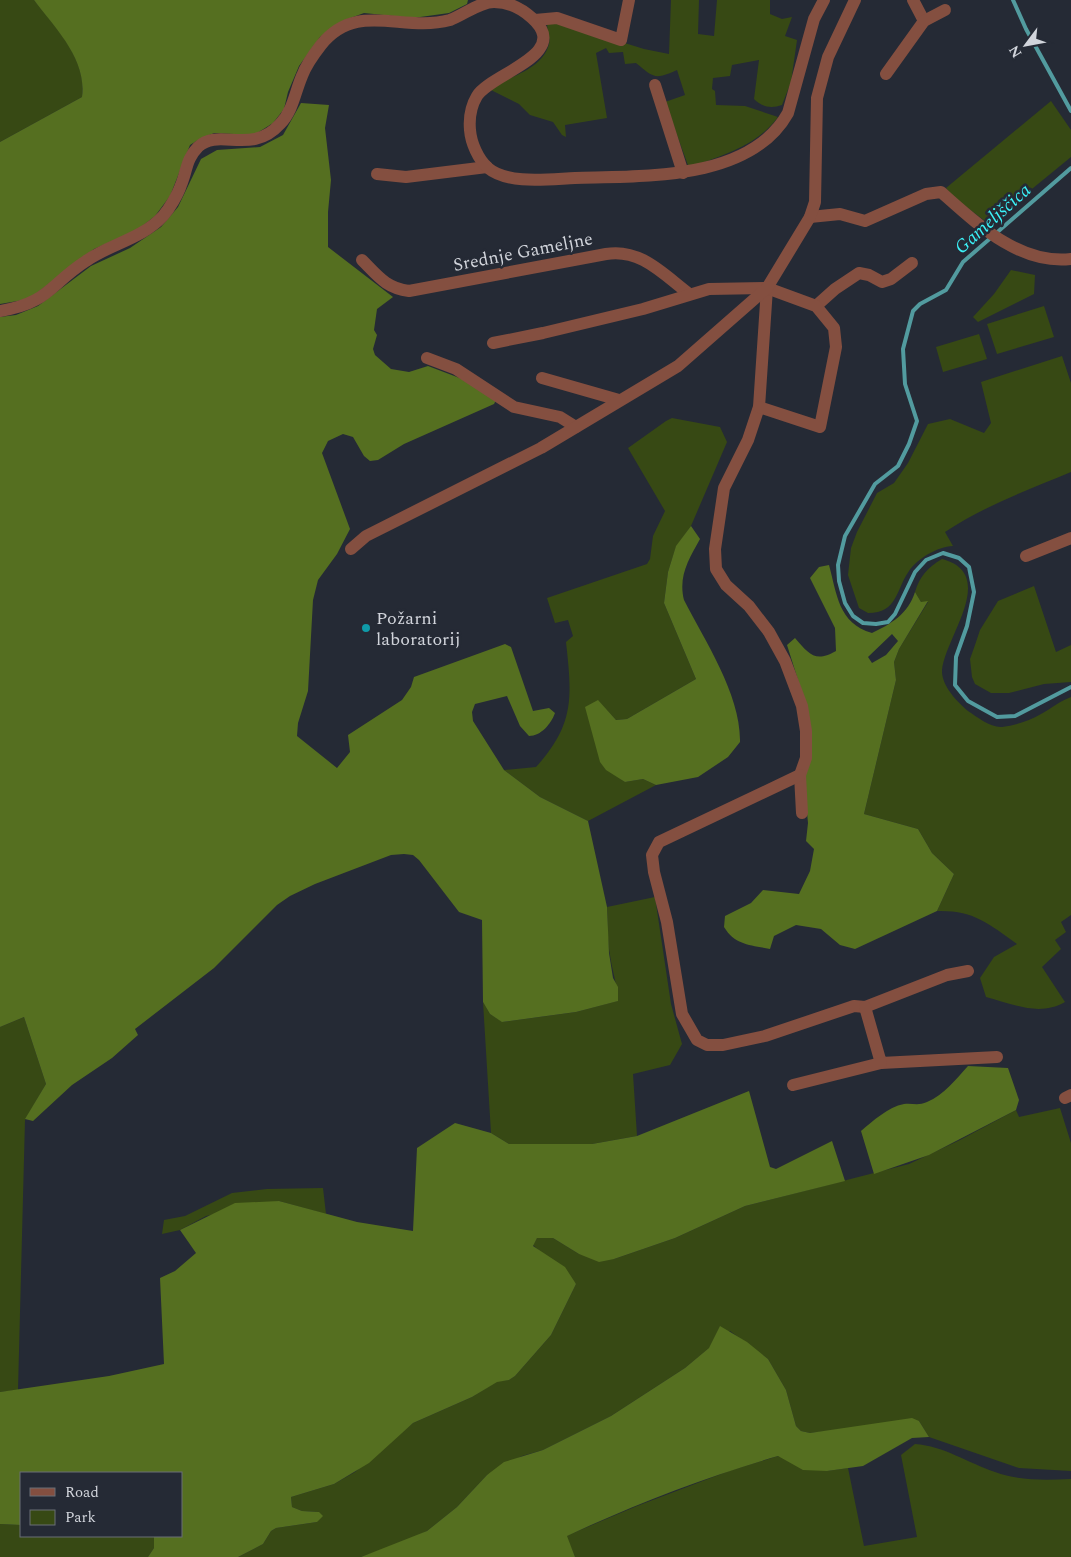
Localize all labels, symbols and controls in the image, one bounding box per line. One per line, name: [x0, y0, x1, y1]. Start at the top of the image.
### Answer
north arrow: [1001, 20, 1051, 70]
text: N: [1003, 41, 1027, 62]
water label: Gameljščica: [948, 176, 1038, 261]
street label: Srednje Gameljne: [451, 225, 595, 279]
place label: Požarni laboratorij: [376, 605, 461, 653]
marker: Požarni laboratorij: [360, 622, 372, 634]
legend: [20, 1472, 182, 1537]
text: Road: [65, 1481, 99, 1504]
text: Park: [65, 1506, 96, 1529]

